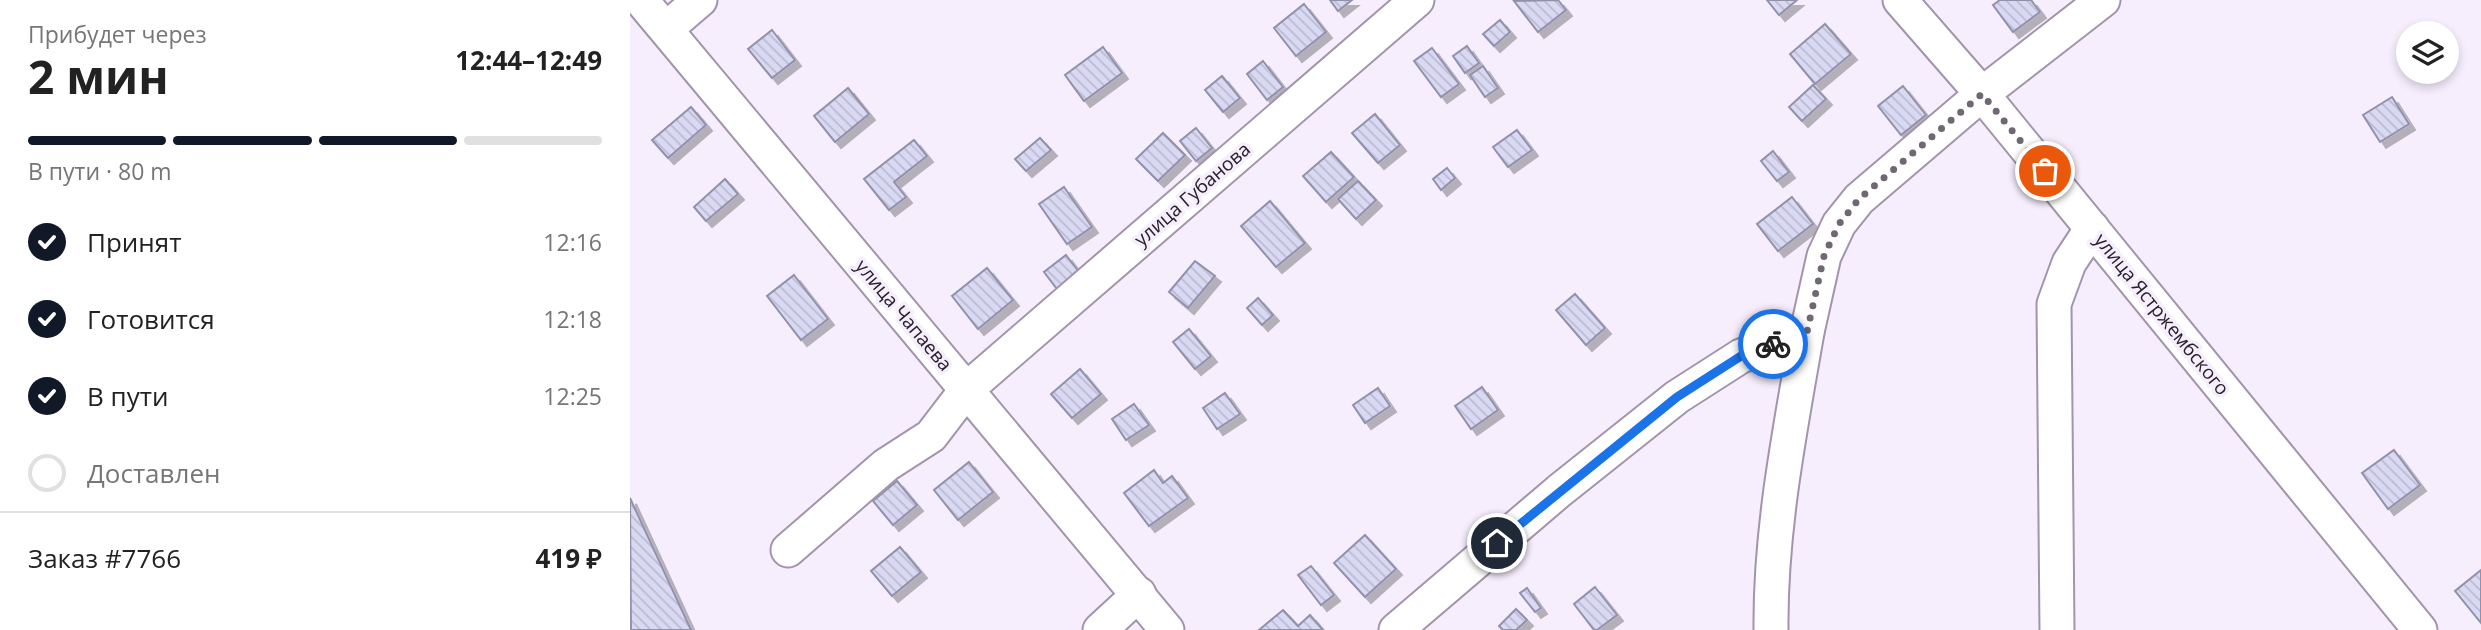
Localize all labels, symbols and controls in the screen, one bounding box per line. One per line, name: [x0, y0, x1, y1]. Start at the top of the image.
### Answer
text: Прибудет через: [28, 18, 207, 50]
map controls: [2396, 21, 2459, 84]
button: layers: [2396, 21, 2459, 84]
text: 12:44–12:49: [455, 42, 602, 78]
text: 2 мин: [28, 45, 169, 107]
street label: улица Губанова: [1128, 136, 1256, 252]
pin: [2015, 141, 2075, 201]
icon: bag: [2026, 152, 2064, 190]
text: В пути · 80 m: [28, 155, 172, 187]
icon: check: [28, 223, 66, 261]
text: Принят: [87, 224, 181, 260]
text: 12:16: [543, 226, 602, 258]
street label: улица Ястржембского: [2089, 228, 2235, 400]
street label: улица Чапаева: [850, 254, 958, 376]
icon: check: [28, 300, 66, 338]
text: Готовится: [87, 301, 215, 337]
text: 12:18: [543, 303, 602, 335]
courier: [1738, 309, 1808, 379]
icon: bike: [1754, 325, 1792, 363]
icon: check: [28, 377, 66, 415]
text: В пути: [87, 378, 168, 414]
text: 12:25: [543, 380, 602, 412]
text: Доставлен: [87, 455, 220, 491]
pin: [1467, 513, 1527, 573]
icon: home: [1478, 524, 1516, 562]
text: Заказ #7766: [28, 540, 181, 576]
text: 419 ₽: [536, 540, 602, 576]

